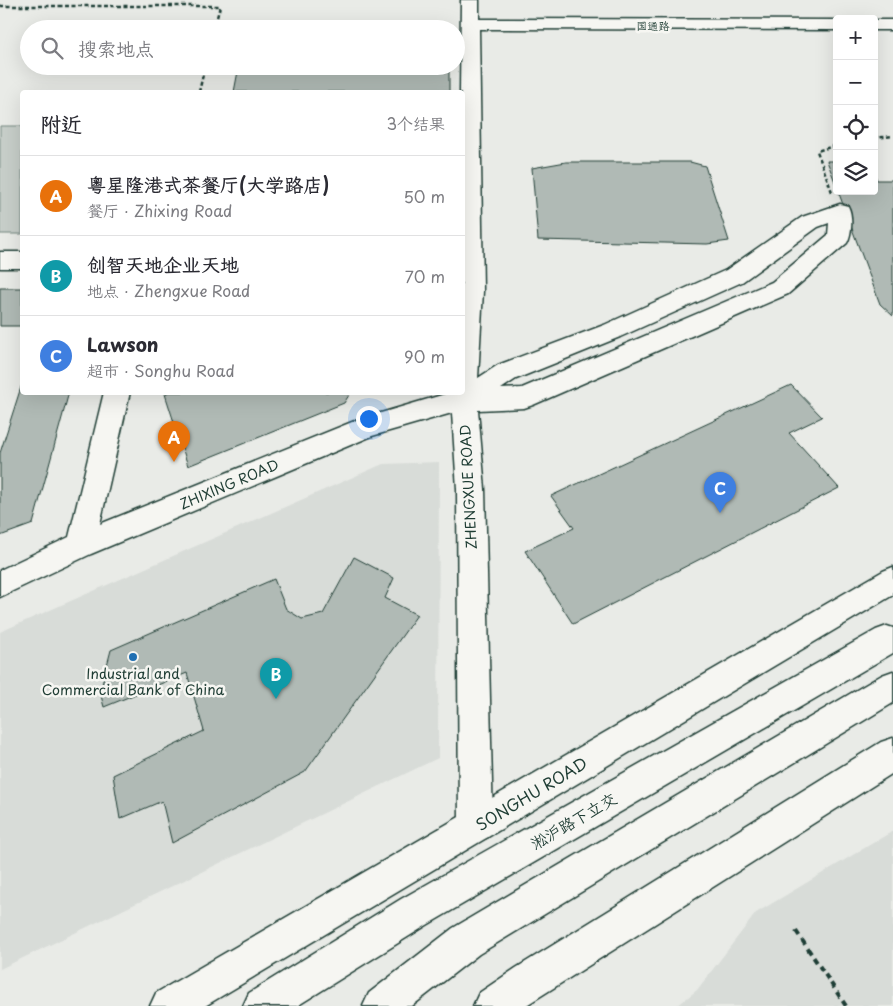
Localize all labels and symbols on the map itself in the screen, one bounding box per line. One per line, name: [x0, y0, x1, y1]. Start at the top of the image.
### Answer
street label: 国通路: [637, 17, 670, 34]
your location: [356, 406, 382, 432]
pin: A: [158, 421, 190, 462]
street label: ZHENGXUE ROAD: [454, 424, 482, 550]
street label: ZHIXING ROAD: [176, 454, 282, 514]
pin: C: [704, 472, 736, 513]
marker: Industrial and Commercial Bank of China: [127, 651, 139, 663]
pin: B: [260, 658, 292, 699]
place label: Industrial and Commercial Bank of China: [42, 663, 225, 700]
street label: SONGHU ROAD: [471, 750, 591, 836]
street label: 淞沪路下立交: [525, 786, 621, 854]

